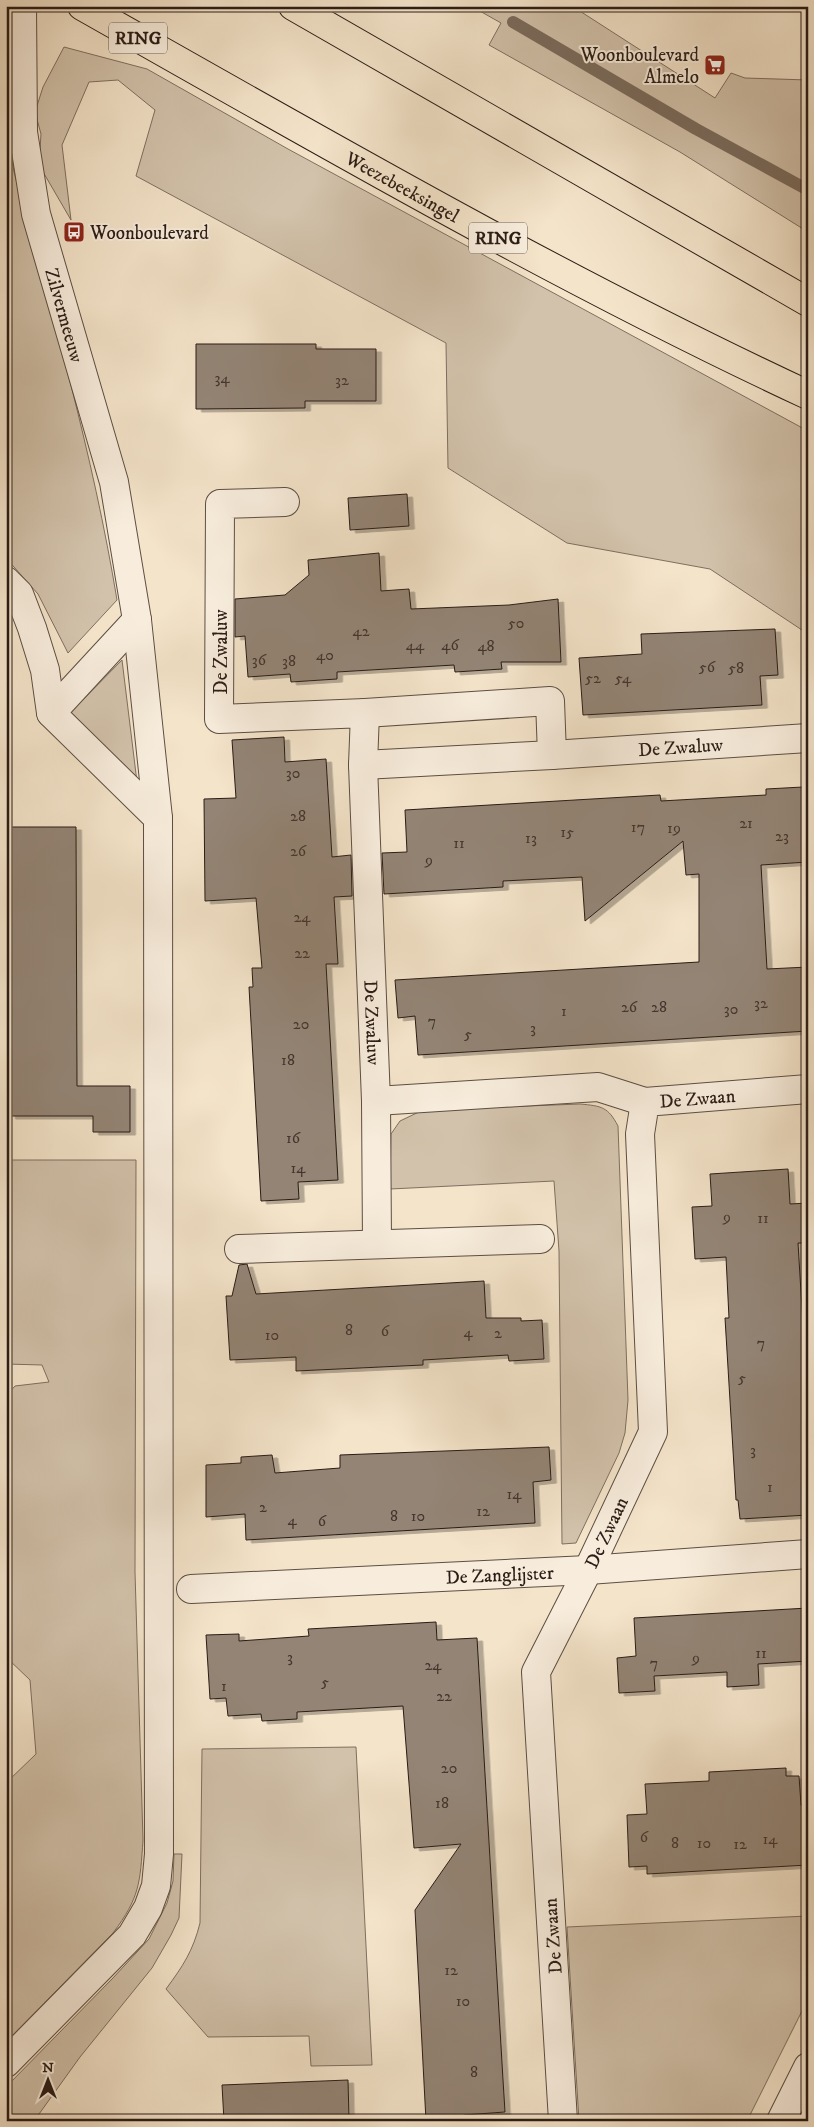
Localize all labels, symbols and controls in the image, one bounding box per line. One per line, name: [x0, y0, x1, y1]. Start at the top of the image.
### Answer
road number: RING: [109, 22, 167, 54]
place label: Woonboulevard Almelo: [579, 44, 700, 89]
supermarket icon: Woonboulevard Almelo: [703, 53, 727, 77]
street label: Weezebeeksingel: [340, 147, 463, 228]
bus stop icon: Woonboulevard: [62, 220, 86, 244]
place label: Woonboulevard: [89, 222, 209, 245]
road number: RING: [469, 222, 527, 254]
street label: Zilvermeeuw: [39, 266, 88, 365]
house number: 34: [214, 368, 230, 388]
house number: 32: [335, 370, 349, 390]
street label: De Zwaluw: [210, 609, 233, 695]
house number: 50: [508, 613, 524, 633]
house number: 42: [352, 621, 370, 641]
house number: 44: [406, 635, 425, 655]
house number: 46: [441, 635, 459, 655]
house number: 48: [477, 636, 495, 656]
house number: 40: [316, 645, 334, 665]
house number: 36: [252, 650, 267, 670]
house number: 38: [282, 651, 296, 671]
house number: 56: [699, 657, 716, 677]
house number: 58: [728, 658, 744, 678]
house number: 52: [585, 668, 601, 688]
house number: 54: [615, 668, 632, 688]
street label: De Zwaluw: [637, 734, 724, 762]
house number: 30: [286, 763, 300, 783]
house number: 28: [290, 806, 306, 826]
house number: 21: [739, 813, 753, 833]
house number: 17: [631, 817, 645, 837]
house number: 19: [667, 818, 681, 838]
house number: 15: [560, 822, 574, 842]
house number: 23: [775, 826, 789, 846]
house number: 13: [525, 828, 537, 848]
house number: 11: [453, 833, 465, 853]
house number: 26: [290, 841, 307, 861]
house number: 9: [424, 850, 433, 870]
house number: 24: [293, 907, 311, 927]
house number: 22: [294, 943, 310, 963]
street label: De Zwaluw: [358, 980, 385, 1066]
house number: 32: [754, 993, 768, 1013]
house number: 26: [621, 997, 638, 1017]
house number: 28: [651, 997, 667, 1017]
house number: 30: [724, 999, 738, 1019]
house number: 1: [561, 1001, 567, 1021]
house number: 7: [428, 1011, 436, 1031]
house number: 20: [293, 1014, 309, 1034]
house number: 3: [530, 1018, 536, 1038]
house number: 5: [464, 1024, 472, 1044]
house number: 18: [281, 1050, 295, 1070]
street label: De Zwaan: [659, 1085, 736, 1114]
house number: 16: [286, 1128, 301, 1148]
house number: 14: [290, 1158, 306, 1178]
house number: 9: [722, 1207, 731, 1227]
house number: 11: [757, 1208, 769, 1228]
house number: 8: [345, 1320, 353, 1340]
house number: 6: [381, 1321, 390, 1341]
house number: 4: [463, 1322, 473, 1342]
house number: 2: [494, 1323, 502, 1343]
house number: 10: [265, 1325, 279, 1345]
house number: 7: [757, 1333, 765, 1353]
house number: 5: [738, 1368, 746, 1388]
house number: 3: [750, 1440, 756, 1460]
house number: 1: [767, 1477, 773, 1497]
house number: 14: [506, 1484, 522, 1504]
street label: De Zwaan: [580, 1494, 634, 1572]
house number: 2: [259, 1497, 267, 1517]
house number: 12: [476, 1501, 490, 1521]
house number: 8: [390, 1506, 398, 1526]
house number: 10: [411, 1506, 425, 1526]
house number: 4: [287, 1510, 297, 1530]
house number: 6: [318, 1511, 327, 1531]
street label: De Zanglijster: [445, 1562, 554, 1590]
house number: 11: [755, 1643, 767, 1663]
house number: 3: [287, 1647, 293, 1667]
house number: 9: [691, 1648, 700, 1668]
house number: 7: [650, 1653, 658, 1673]
house number: 24: [424, 1655, 442, 1675]
house number: 5: [321, 1672, 329, 1692]
house number: 1: [221, 1676, 227, 1696]
house number: 22: [436, 1686, 452, 1706]
house number: 20: [441, 1758, 457, 1778]
house number: 18: [435, 1793, 449, 1813]
house number: 6: [640, 1827, 649, 1847]
house number: 14: [762, 1829, 778, 1849]
house number: 8: [671, 1833, 679, 1853]
house number: 10: [697, 1833, 711, 1853]
house number: 12: [733, 1834, 747, 1854]
street label: De Zwaan: [539, 1897, 568, 1975]
house number: 12: [444, 1960, 458, 1980]
house number: 10: [456, 1991, 470, 2011]
north arrow: [22, 2054, 72, 2104]
text: N: [42, 2059, 54, 2077]
house number: 8: [470, 2062, 478, 2082]

